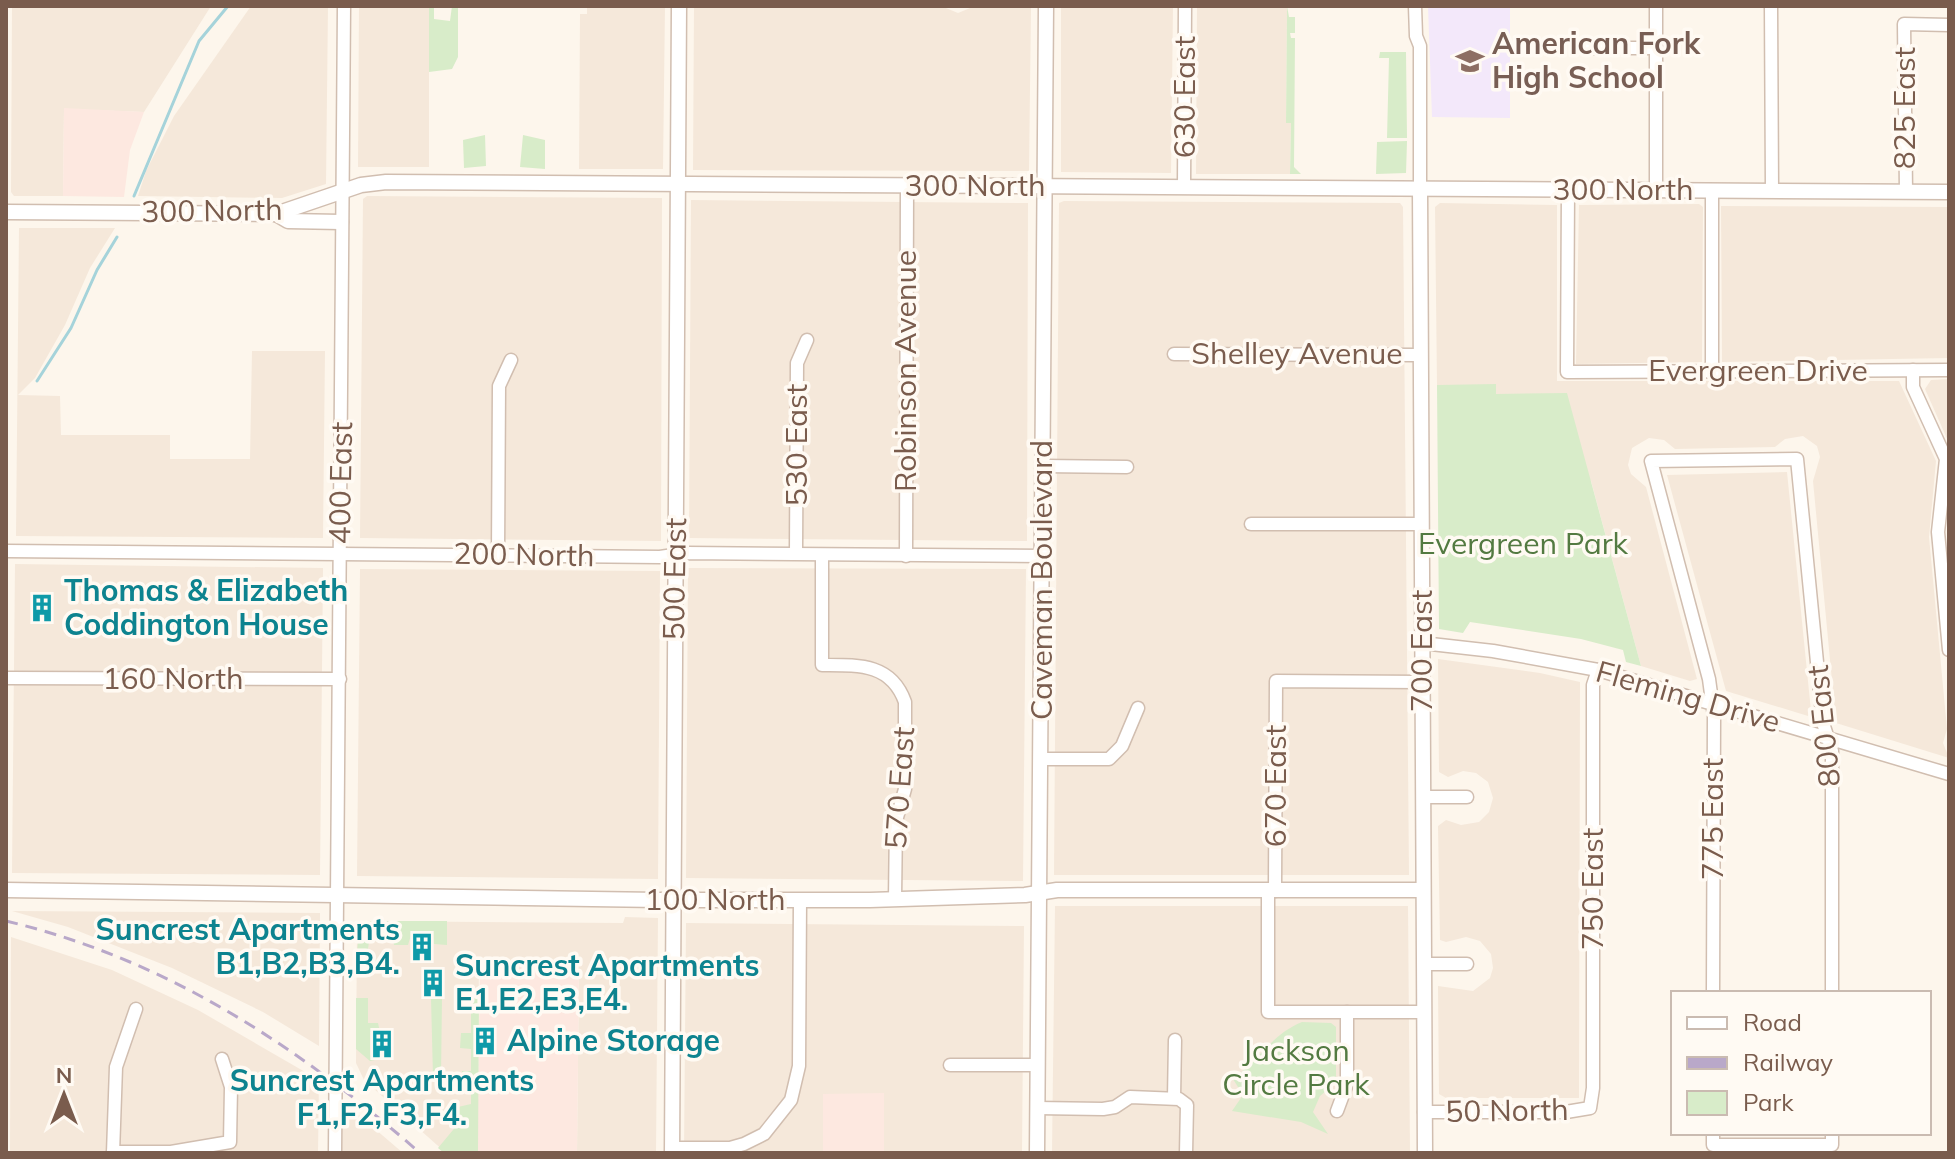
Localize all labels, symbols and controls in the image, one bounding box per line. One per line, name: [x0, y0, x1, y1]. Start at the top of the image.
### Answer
place label: American Fork High School: [1492, 24, 1702, 96]
street label: 630 East: [1165, 36, 1203, 158]
school or university icon: American Fork High School: [1455, 46, 1485, 76]
street label: 825 East: [1885, 47, 1923, 169]
street label: 300 North: [904, 166, 1046, 204]
street label: 300 North: [1552, 170, 1694, 208]
street label: 300 North: [141, 190, 283, 230]
street label: Robinson Avenue: [886, 250, 924, 492]
street label: Shelley Avenue: [1191, 334, 1403, 372]
street label: Evergreen Drive: [1648, 351, 1868, 389]
street label: 530 East: [777, 384, 815, 506]
street label: 400 East: [320, 421, 360, 545]
street label: Caveman Boulevard: [1022, 440, 1060, 720]
street label: 500 East: [654, 517, 694, 641]
park label: Evergreen Park: [1418, 524, 1629, 562]
street label: 200 North: [453, 534, 595, 574]
place label: Thomas & Elizabeth Coddington House: [64, 571, 348, 643]
street label: 700 East: [1402, 590, 1440, 712]
building icon: Thomas & Elizabeth Coddington House: [27, 593, 57, 623]
street label: Fleming Drive: [1592, 652, 1785, 740]
street label: 160 North: [102, 659, 244, 697]
street label: 800 East: [1798, 663, 1848, 789]
street label: 670 East: [1256, 725, 1294, 847]
street label: 570 East: [876, 726, 922, 850]
street label: 775 East: [1693, 758, 1731, 880]
street label: 750 East: [1573, 828, 1611, 950]
street label: 100 North: [644, 880, 786, 918]
place label: Suncrest Apartments B1,B2,B3,B4.: [96, 910, 400, 982]
building icon: Suncrest Apartments B1,B2,B3,B4.: [407, 932, 437, 962]
place label: Suncrest Apartments E1,E2,E3,E4.: [455, 946, 760, 1018]
building icon: Suncrest Apartments E1,E2,E3,E4.: [418, 968, 448, 998]
legend: [1671, 991, 1931, 1135]
text: Road: [1743, 1007, 1802, 1037]
place label: Alpine Storage: [507, 1021, 720, 1059]
building icon: Alpine Storage: [470, 1026, 500, 1056]
building icon: Suncrest Apartments F1,F2,F3,F4.: [367, 1029, 397, 1059]
park label: Jackson Circle Park: [1222, 1031, 1370, 1103]
text: Railway: [1743, 1047, 1833, 1077]
north arrow: [24, 1055, 104, 1135]
text: N: [56, 1061, 72, 1089]
place label: Suncrest Apartments F1,F2,F3,F4.: [230, 1061, 534, 1133]
text: Park: [1743, 1087, 1794, 1117]
street label: 50 North: [1445, 1090, 1569, 1130]

